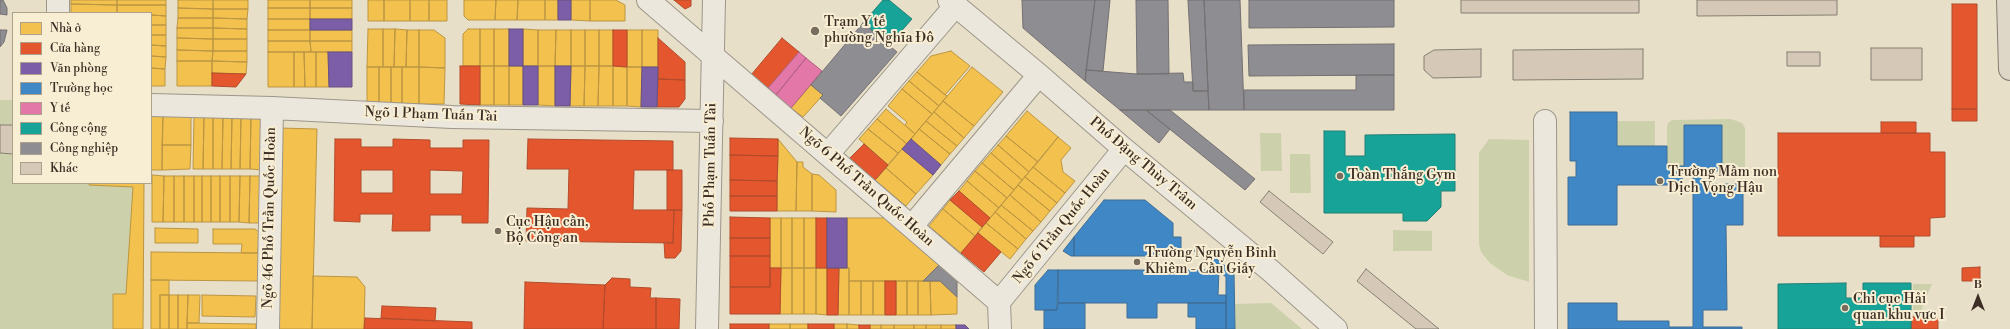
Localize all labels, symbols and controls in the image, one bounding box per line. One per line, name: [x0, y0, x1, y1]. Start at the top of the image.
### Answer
legend: [12, 12, 152, 184]
place label: Trạm Y tế phường Nghĩa Đô: [824, 15, 934, 48]
text: Nhà ở: [50, 21, 81, 36]
marker: Trạm Y tế phường Nghĩa Đô: [809, 25, 821, 37]
text: Cửa hàng: [50, 41, 100, 56]
text: Văn phòng: [50, 61, 107, 76]
text: Trường học: [50, 81, 113, 96]
text: Y tế: [50, 101, 71, 116]
street label: Phố Phạm Tuấn Tài: [702, 103, 720, 227]
street label: Ngõ 1 Phạm Tuấn Tài: [364, 104, 498, 126]
street label: Phố Đặng Thùy Trâm: [1086, 114, 1200, 214]
text: Công cộng: [50, 121, 107, 136]
street label: Ngõ 6 Phố Trần Quốc Hoàn: [795, 124, 937, 250]
street label: Ngõ 46 Phố Trần Quốc Hoàn: [260, 127, 280, 309]
text: Công nghiệp: [50, 141, 118, 156]
text: Khác: [50, 161, 78, 176]
street label: Ngõ 6 Trần Quốc Hoàn: [1010, 165, 1114, 287]
place label: Trường Mầm non Dịch Vọng Hậu: [1668, 165, 1777, 198]
place label: Toàn Thắng Gym: [1348, 168, 1456, 184]
marker: Toàn Thắng Gym: [1335, 171, 1345, 181]
marker: Trường Mầm non Dịch Vọng Hậu: [1655, 176, 1665, 186]
place label: Cục Hậu cần, Bộ Công an: [506, 215, 588, 248]
marker: Cục Hậu cần, Bộ Công an: [493, 226, 503, 236]
place label: Trường Nguyễn Bỉnh Khiêm - Cầu Giấy: [1145, 246, 1277, 278]
marker: Trường Nguyễn Bỉnh Khiêm - Cầu Giấy: [1132, 257, 1142, 267]
north arrow: [1958, 277, 1998, 317]
text: B: [1974, 278, 1982, 292]
place label: Chi cục Hải quan khu vực I: [1853, 292, 1945, 324]
marker: Chi cục Hải quan khu vực I: [1840, 303, 1850, 313]

